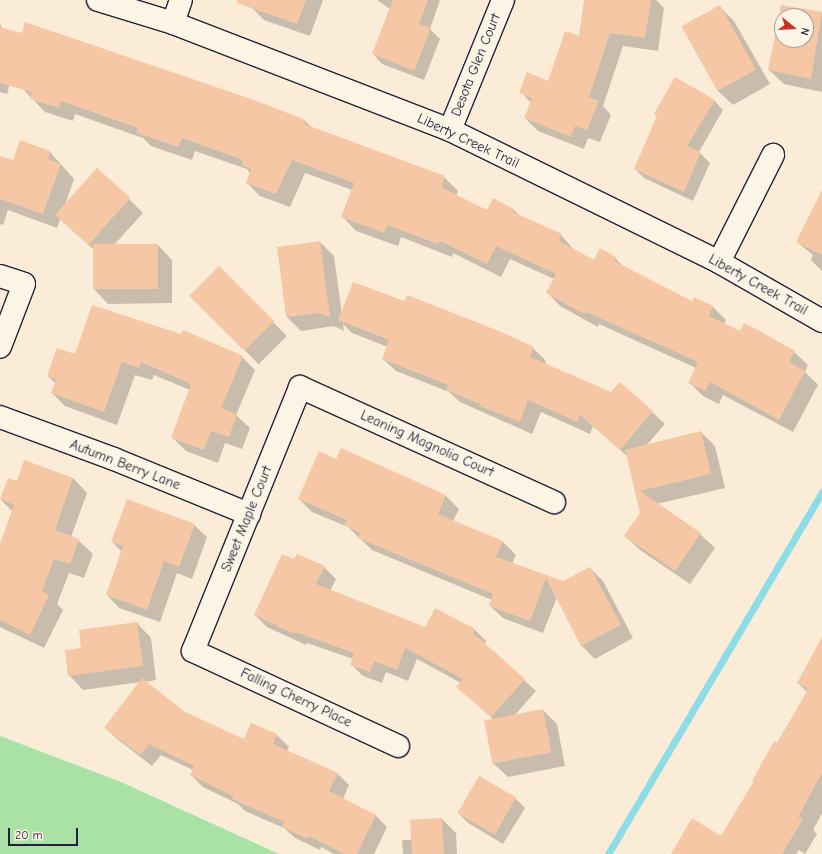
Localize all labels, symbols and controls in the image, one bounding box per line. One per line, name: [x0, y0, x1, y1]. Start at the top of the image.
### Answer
north arrow: [774, 8, 814, 48]
street label: Desota Glen Court: [448, 11, 504, 119]
text: N: [798, 26, 812, 37]
street label: Liberty Creek Trail: [414, 110, 522, 172]
street label: Liberty Creek Trail: [706, 251, 810, 319]
street label: Leaning Magnolia Court: [358, 407, 496, 481]
street label: Autumn Berry Lane: [67, 436, 183, 494]
street label: Sweet Maple Court: [218, 464, 276, 574]
street label: Falling Cherry Place: [238, 665, 354, 731]
scale bar: [10, 820, 80, 846]
text: 20 m: [15, 828, 43, 842]

